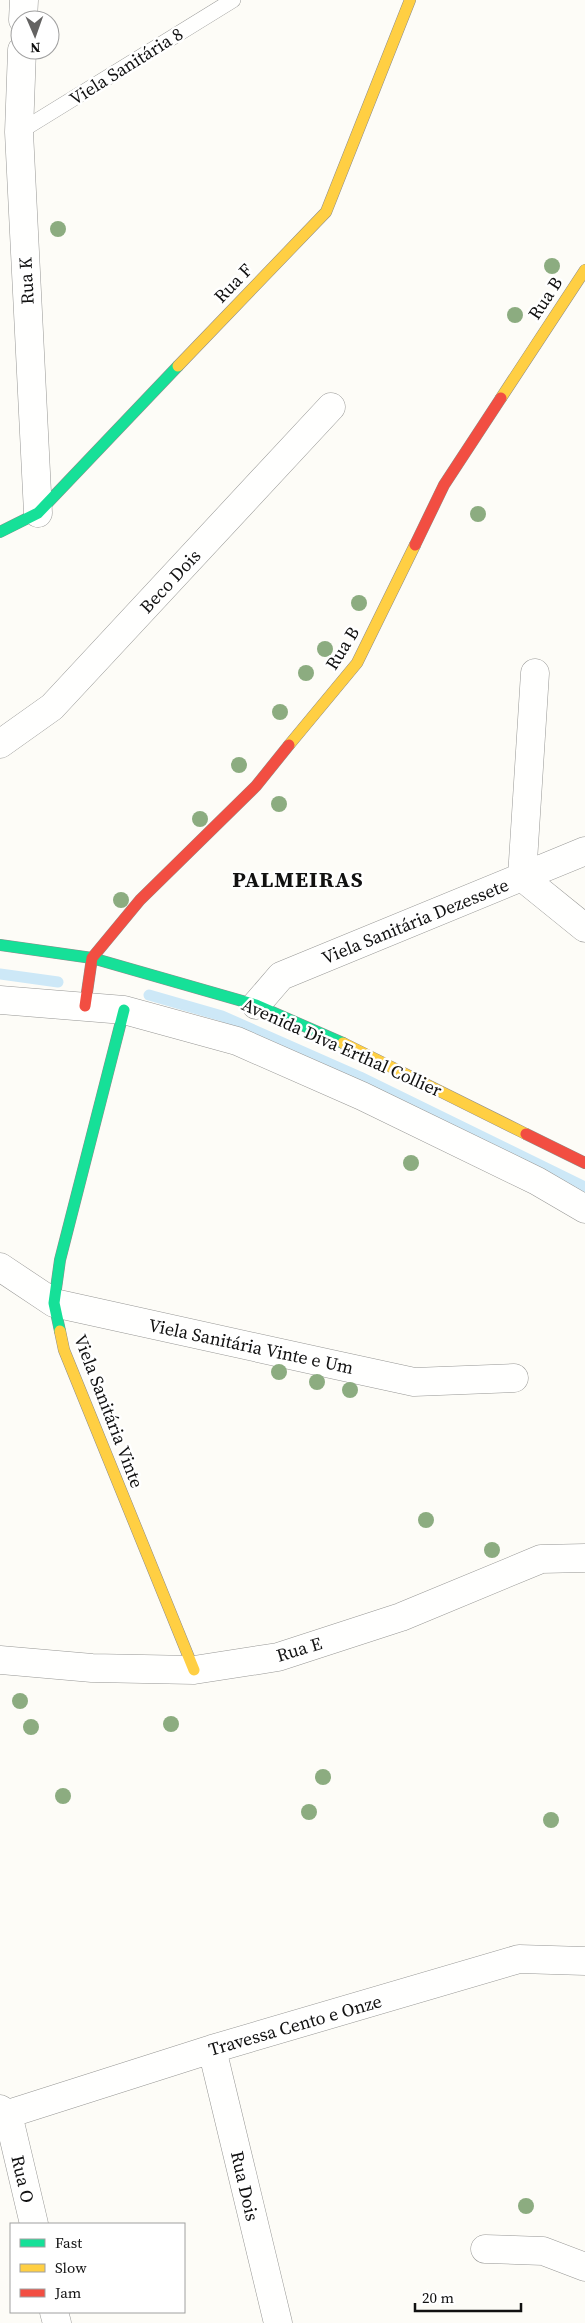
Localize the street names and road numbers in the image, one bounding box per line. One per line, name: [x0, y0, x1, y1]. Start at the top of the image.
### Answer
street label: Viela Sanitária 8: [65, 21, 187, 111]
street label: Rua K: [12, 257, 40, 305]
street label: Rua F: [208, 258, 258, 308]
street label: Rua B: [522, 272, 568, 324]
street label: Beco Dois: [134, 543, 206, 618]
street label: Rua B: [319, 622, 365, 674]
street label: Viela Sanitária Dezessete: [318, 872, 512, 970]
street label: Avenida Diva Erthal Collier: [238, 992, 446, 1103]
street label: Viela Sanitária Vinte e Um: [146, 1312, 356, 1380]
street label: Viela Sanitária Vinte: [68, 1331, 150, 1491]
street label: Rua E: [273, 1630, 325, 1668]
street label: Travessa Cento e Onze: [205, 1988, 385, 2062]
street label: Rua Dois: [225, 2148, 265, 2224]
street label: Rua O: [5, 2153, 41, 2205]

